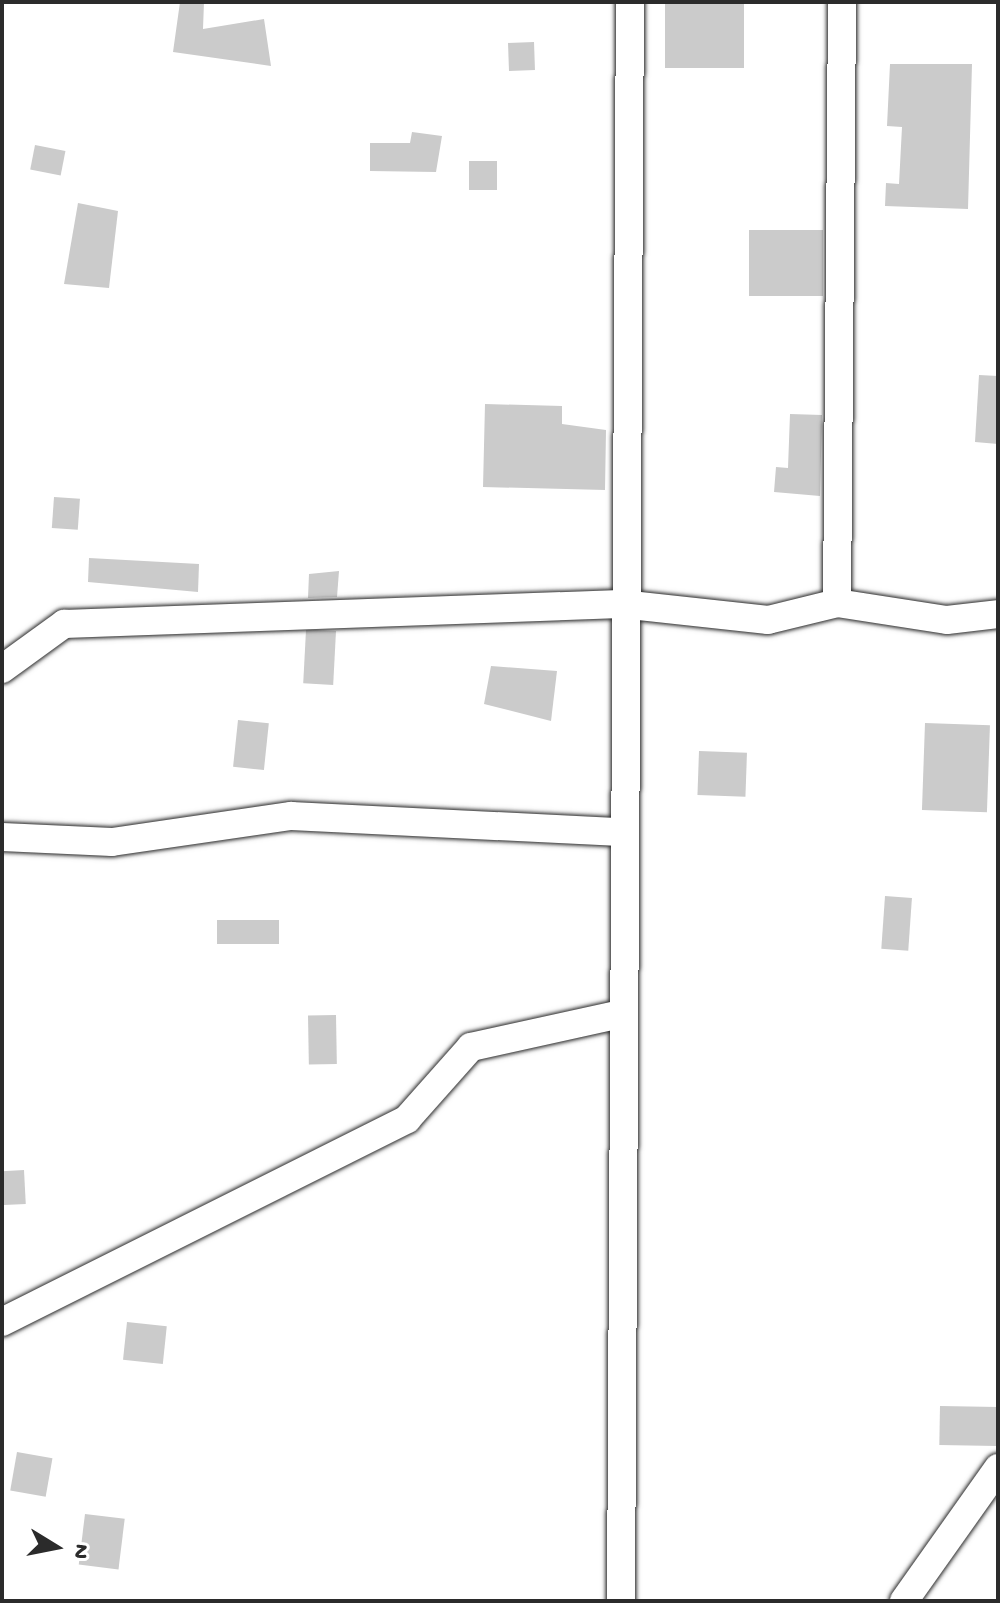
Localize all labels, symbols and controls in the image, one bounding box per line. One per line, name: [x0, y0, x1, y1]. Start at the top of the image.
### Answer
north arrow: [16, 1507, 96, 1587]
text: N: [66, 1542, 94, 1561]

